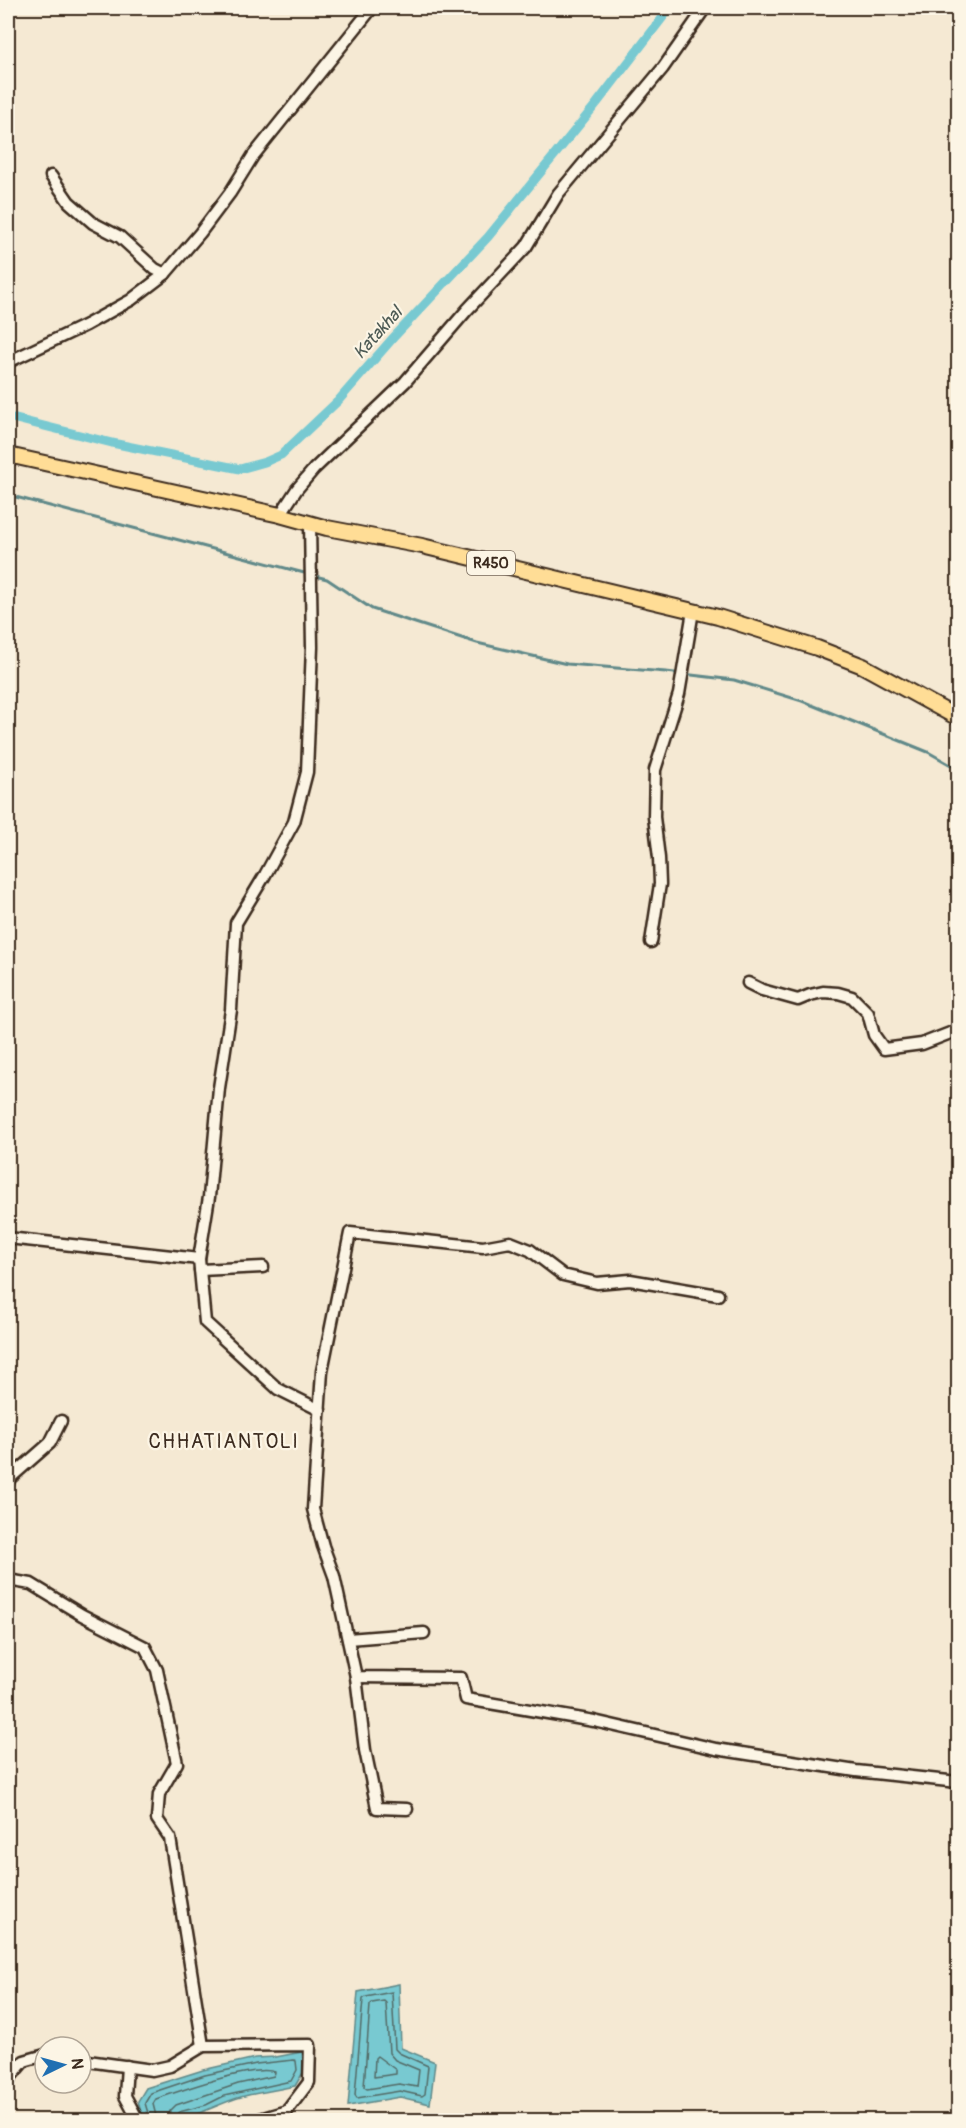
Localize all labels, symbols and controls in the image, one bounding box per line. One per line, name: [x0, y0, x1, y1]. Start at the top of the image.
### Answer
water label: Katakhal: [348, 301, 409, 364]
road number: R450: [467, 551, 515, 575]
district label: CHHATIANTOLI: [149, 1429, 300, 1454]
north arrow: [33, 2035, 93, 2095]
text: N: [67, 2058, 87, 2070]

